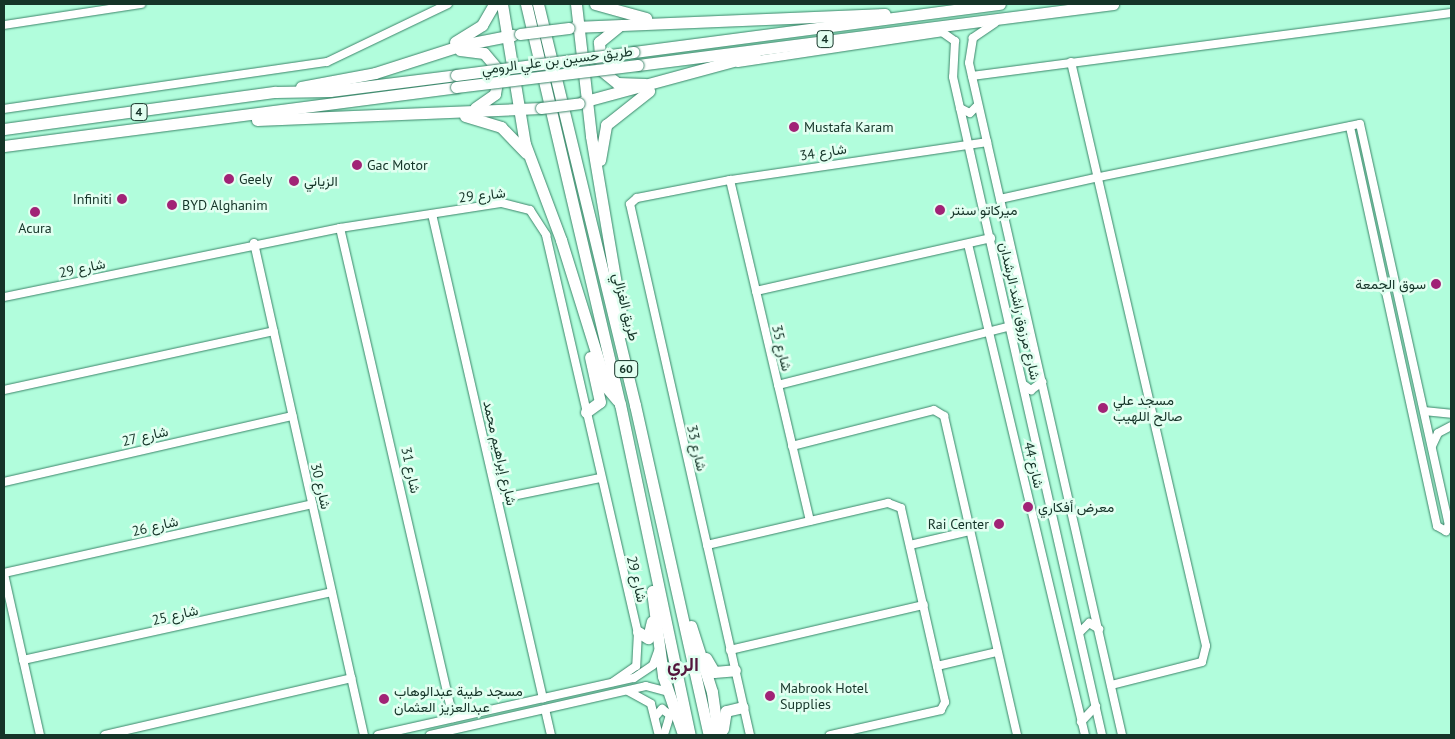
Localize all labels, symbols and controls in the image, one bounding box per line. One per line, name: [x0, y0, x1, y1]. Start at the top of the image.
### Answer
road number: 4: [816, 30, 834, 48]
street label: طريق حسين بن علي الرومي: [481, 42, 633, 78]
road number: 4: [130, 102, 148, 121]
place label: Mustafa Karam: [804, 119, 894, 135]
marker: Mustafa Karam: [788, 121, 800, 133]
street label: شارع 34: [798, 140, 848, 164]
place label: Gac Motor: [367, 157, 428, 173]
marker: Gac Motor: [351, 159, 363, 171]
place label: Geely: [239, 171, 272, 187]
marker: Geely: [223, 173, 235, 185]
place label: الزياني: [304, 173, 338, 189]
marker: الزياني: [288, 175, 300, 187]
street label: شارع 29: [458, 184, 506, 206]
place label: Infiniti: [73, 191, 112, 207]
marker: Infiniti: [116, 193, 128, 205]
place label: BYD Alghanim: [182, 197, 268, 213]
marker: BYD Alghanim: [166, 199, 178, 211]
place label: ميركاتو سنتر: [950, 202, 1017, 218]
marker: ميركاتو سنتر: [934, 204, 946, 216]
marker: Acura: [29, 206, 41, 218]
place label: Acura: [18, 220, 52, 236]
street label: شارع مرزوق راشد الرشدان: [996, 240, 1044, 382]
street label: شارع 29: [57, 255, 107, 281]
street label: طريق الغزالي: [609, 271, 643, 343]
place label: سوق الجمعة: [1355, 276, 1426, 292]
marker: سوق الجمعة: [1430, 278, 1442, 290]
street label: شارع 35: [769, 323, 795, 373]
road number: 60: [614, 359, 638, 378]
place label: مسجد علي صالح اللهيب: [1113, 392, 1183, 424]
street label: شارع إبراهيم محمد: [480, 399, 520, 507]
marker: مسجد علي صالح اللهيب: [1097, 402, 1109, 414]
street label: شارع 27: [120, 423, 170, 449]
street label: شارع 33: [684, 423, 710, 473]
street label: شارع 44: [1021, 440, 1047, 490]
street label: شارع 31: [398, 445, 424, 495]
street label: شارع 30: [308, 461, 334, 511]
place label: معرض أفكاري: [1038, 499, 1114, 515]
marker: معرض أفكاري: [1022, 501, 1034, 513]
street label: شارع 26: [130, 513, 180, 539]
place label: Rai Center: [928, 516, 989, 532]
marker: Rai Center: [993, 518, 1005, 530]
street label: شارع 29: [624, 554, 650, 604]
street label: شارع 25: [150, 602, 200, 628]
district label: الري: [667, 654, 699, 676]
place label: Mabrook Hotel Supplies: [780, 680, 868, 712]
place label: مسجد طيبة عبدالوهاب عبدالعزيز العثمان: [394, 683, 523, 716]
marker: Mabrook Hotel Supplies: [764, 690, 776, 702]
marker: مسجد طيبة عبدالوهاب عبدالعزيز العثمان: [378, 693, 390, 705]

